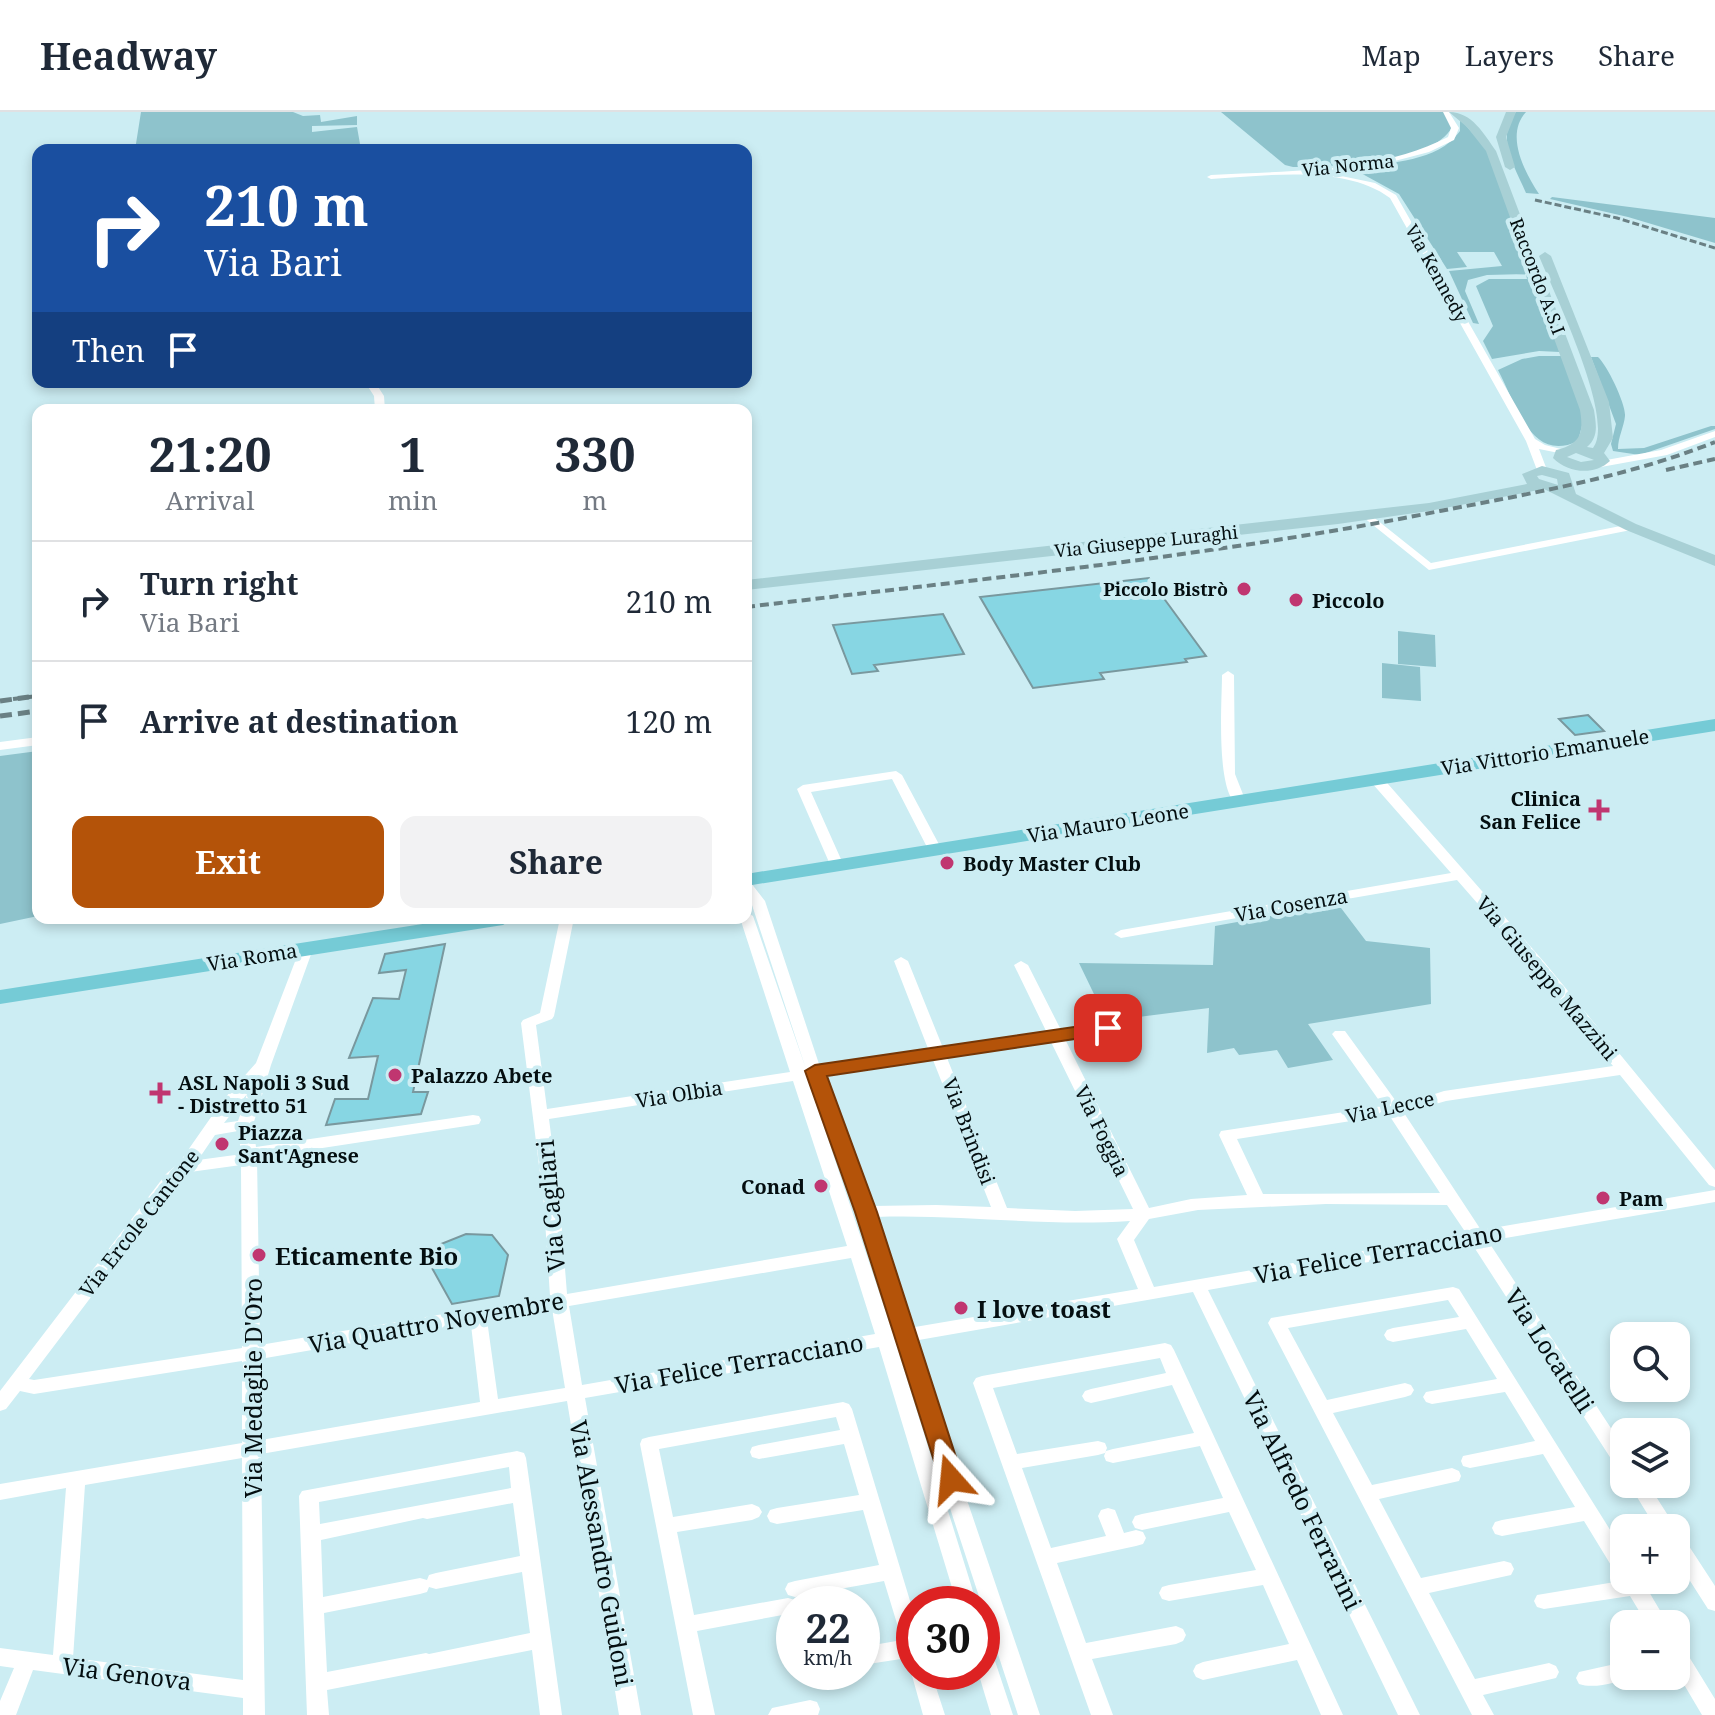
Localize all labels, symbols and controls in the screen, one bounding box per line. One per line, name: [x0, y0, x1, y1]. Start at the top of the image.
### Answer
text: Headway: [40, 29, 217, 81]
text: Map: [1362, 36, 1421, 74]
text: Layers: [1465, 36, 1554, 74]
text: Share: [1598, 36, 1675, 74]
street label: Via Norma: [1301, 148, 1395, 182]
text: 210 m: [204, 166, 369, 242]
icon: right: [72, 176, 176, 280]
street label: Raccordo A.S.I: [1505, 214, 1571, 338]
street label: Via Kennedy: [1400, 220, 1474, 327]
text: Via Bari: [204, 238, 342, 287]
icon: arrive: [161, 328, 205, 372]
text: Then: [72, 330, 145, 371]
text: 21:20: [148, 421, 272, 486]
text: 1: [399, 421, 426, 486]
text: 330: [554, 421, 636, 486]
text: Arrival: [166, 482, 254, 518]
text: min: [388, 482, 438, 518]
text: m: [583, 482, 607, 518]
street label: Via Giuseppe Luraghi: [1053, 519, 1239, 563]
text: Turn right: [140, 563, 298, 604]
place label: Piccolo Bistrò: [1103, 577, 1228, 601]
icon: right: [72, 579, 116, 623]
marker: Piccolo Bistrò: [1235, 580, 1253, 598]
text: 210 m: [626, 581, 712, 622]
place label: Piccolo: [1312, 587, 1384, 614]
marker: Piccolo: [1287, 591, 1305, 609]
text: Via Bari: [140, 604, 239, 640]
icon: arrive: [72, 699, 116, 743]
text: Arrive at destination: [140, 701, 459, 742]
text: 120 m: [626, 701, 712, 742]
street label: Via Vittorio Emanuele: [1439, 722, 1651, 782]
place label: Clinica San Felice: [1480, 785, 1581, 835]
street label: Via Mauro Leone: [1025, 797, 1191, 849]
marker: Clinica San Felice: [1588, 799, 1610, 821]
button: Exit: [72, 816, 384, 908]
button: Share: [400, 816, 712, 908]
place label: Body Master Club: [963, 850, 1141, 877]
marker: Body Master Club: [938, 854, 956, 872]
street label: Via Cosenza: [1232, 882, 1350, 928]
street label: Via Giuseppe Mazzini: [1470, 890, 1624, 1066]
street label: Via Roma: [205, 937, 299, 977]
pin: [1074, 994, 1142, 1062]
icon: arrive: [1086, 1006, 1130, 1050]
place label: Palazzo Abete: [411, 1062, 552, 1089]
marker: Palazzo Abete: [386, 1066, 404, 1084]
place label: ASL Napoli 3 Sud - Distretto 51: [178, 1069, 350, 1119]
street label: Via Olbia: [634, 1074, 724, 1114]
street label: Via Brindisi: [936, 1074, 1002, 1189]
street label: Via Foggia: [1068, 1081, 1136, 1181]
marker: ASL Napoli 3 Sud - Distretto 51: [149, 1082, 171, 1104]
street label: Via Lecce: [1343, 1084, 1437, 1130]
place label: Piazza Sant'Agnese: [238, 1119, 359, 1169]
marker: Piazza Sant'Agnese: [213, 1135, 231, 1153]
street label: Via Cagliari: [528, 1138, 572, 1273]
street label: Via Ercole Cantone: [73, 1144, 205, 1302]
place label: Conad: [741, 1173, 805, 1200]
marker: Conad: [812, 1177, 830, 1195]
place label: Pam: [1619, 1185, 1664, 1212]
marker: Pam: [1594, 1189, 1612, 1207]
street label: Via Felice Terracciano: [1251, 1215, 1505, 1291]
place label: Eticamente Bio: [275, 1239, 458, 1272]
marker: Eticamente Bio: [250, 1246, 268, 1264]
street label: Via Medaglie D'Oro: [236, 1278, 269, 1498]
street label: Via Locatelli: [1498, 1282, 1603, 1419]
street label: Via Quattro Novembre: [306, 1283, 566, 1361]
place label: I love toast: [977, 1292, 1111, 1325]
marker: I love toast: [952, 1299, 970, 1317]
map controls: [1610, 1322, 1690, 1690]
button: search: [1610, 1322, 1690, 1402]
street label: Via Felice Terracciano: [612, 1325, 866, 1401]
street label: Via Alfredo Ferrarini: [1236, 1385, 1370, 1615]
street label: Via Alessandro Guidoni: [562, 1417, 642, 1689]
button: layers: [1610, 1418, 1690, 1498]
position arrow: [909, 1437, 993, 1521]
button: +: [1610, 1514, 1690, 1594]
speed limit sign: 30: [896, 1586, 1000, 1690]
text: 22: [805, 1600, 851, 1655]
button: −: [1610, 1610, 1690, 1690]
text: km/h: [803, 1644, 853, 1671]
street label: Via Genova: [60, 1649, 194, 1697]

